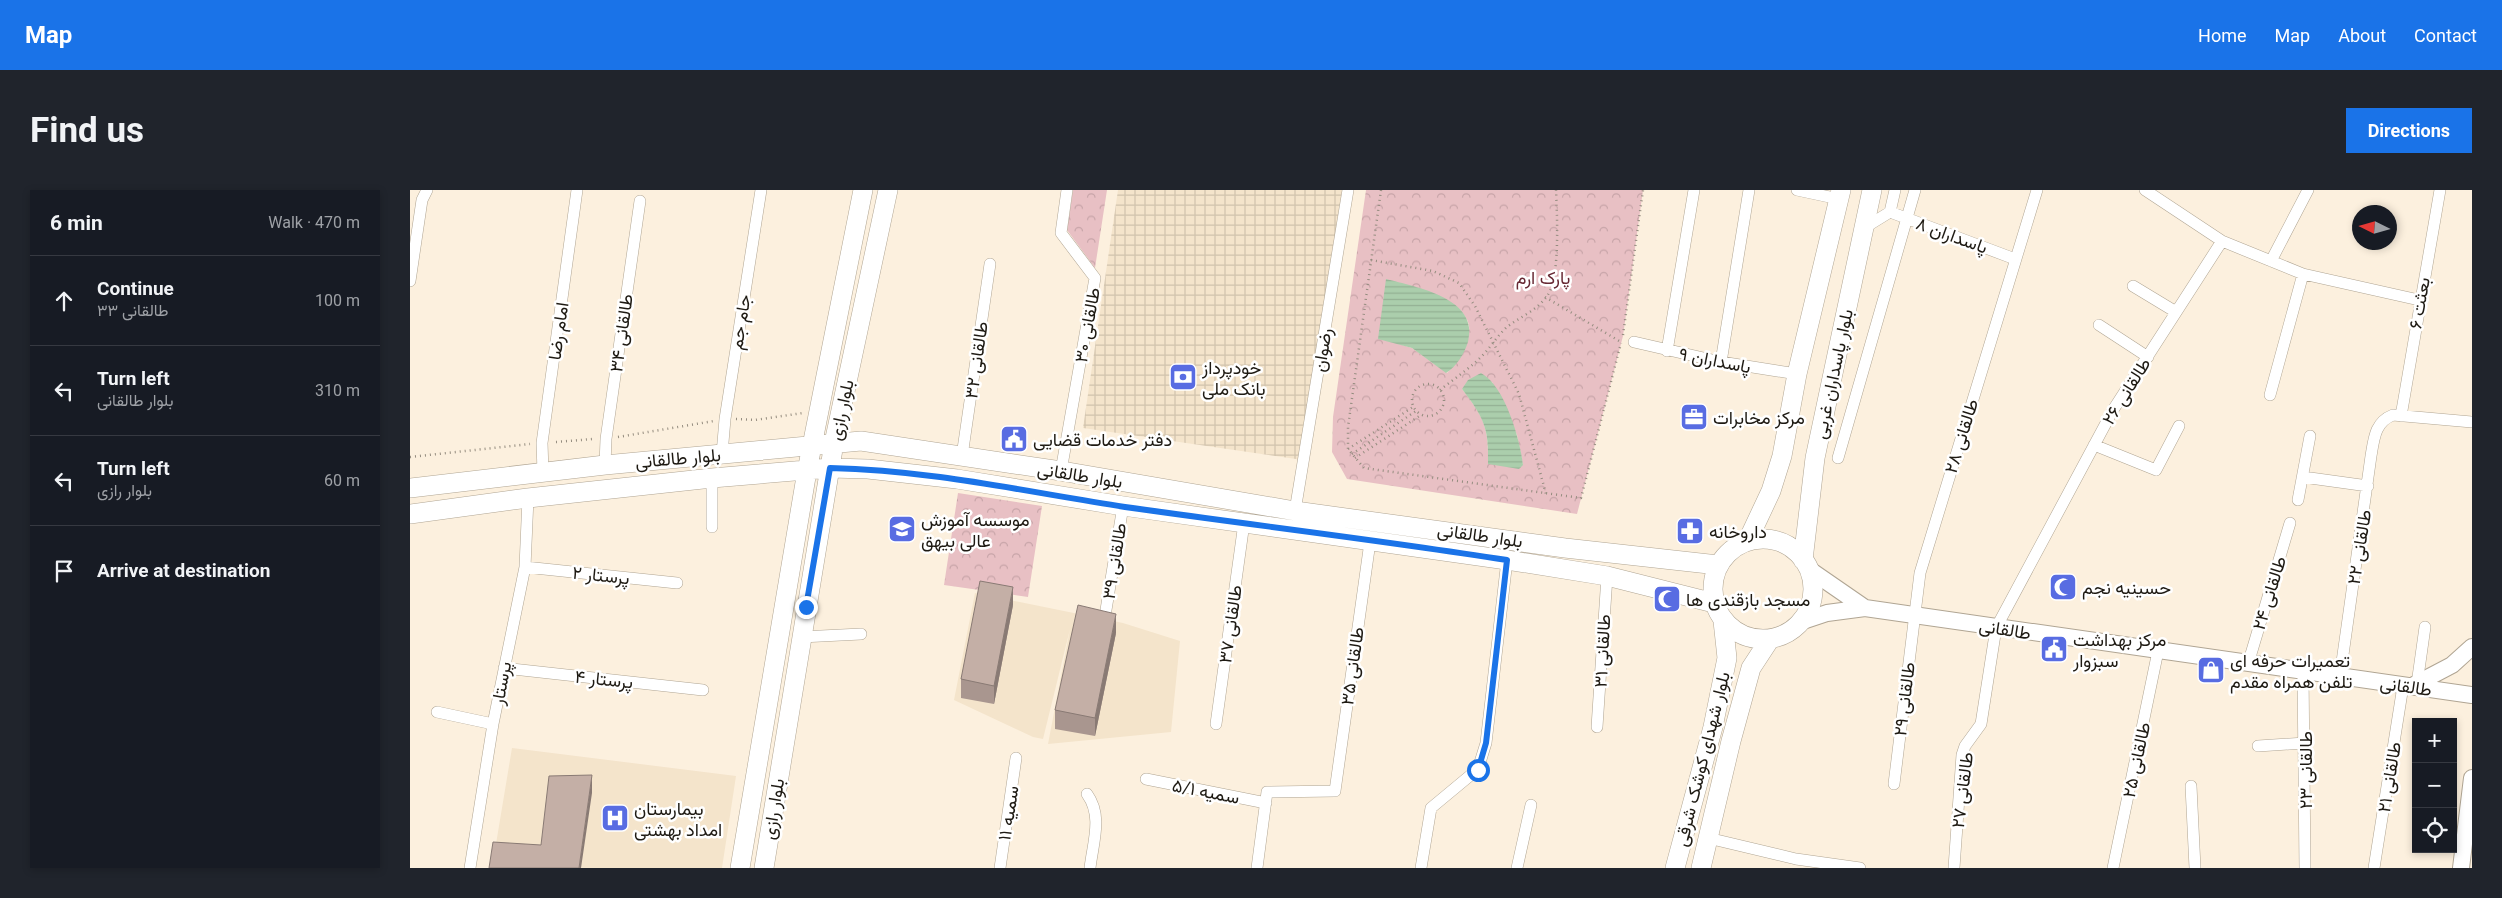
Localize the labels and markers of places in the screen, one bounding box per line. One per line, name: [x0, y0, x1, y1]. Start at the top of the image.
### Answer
place label: خودپرداز بانک ملی: [1201, 357, 1266, 400]
bank icon: خودپرداز بانک ملی: [1168, 362, 1198, 392]
office icon: مرکز مخابرات: [1679, 402, 1709, 432]
place label: مرکز مخابرات: [1713, 407, 1805, 429]
public building icon: دفتر خدمات قضایی: [999, 424, 1029, 454]
place label: دفتر خدمات قضایی: [1033, 429, 1172, 451]
place label: موسسه آموزش عالی بیهق: [921, 509, 1030, 552]
school or university icon: موسسه آموزش عالی بیهق: [887, 514, 917, 544]
pharmacy icon: داروخانه: [1675, 516, 1705, 546]
place label: داروخانه: [1709, 521, 1767, 543]
mosque icon: حسینیه نجم: [2048, 572, 2078, 602]
place label: حسینیه نجم: [2082, 577, 2171, 600]
mosque icon: مسجد بازقندی ها: [1652, 584, 1682, 614]
place label: مسجد بازقندی ها: [1686, 589, 1810, 611]
place label: مرکز بهداشت سبزوار: [2072, 629, 2166, 672]
public building icon: مرکز بهداشت سبزوار: [2039, 634, 2069, 664]
place label: تعمیرات حرفه ای تلفن همراه مقدم: [2230, 650, 2353, 694]
shop icon: تعمیرات حرفه ای تلفن همراه مقدم: [2196, 655, 2226, 685]
place label: بیمارستان امداد بهشتی: [634, 798, 722, 841]
hospital icon: بیمارستان امداد بهشتی: [600, 803, 630, 833]

